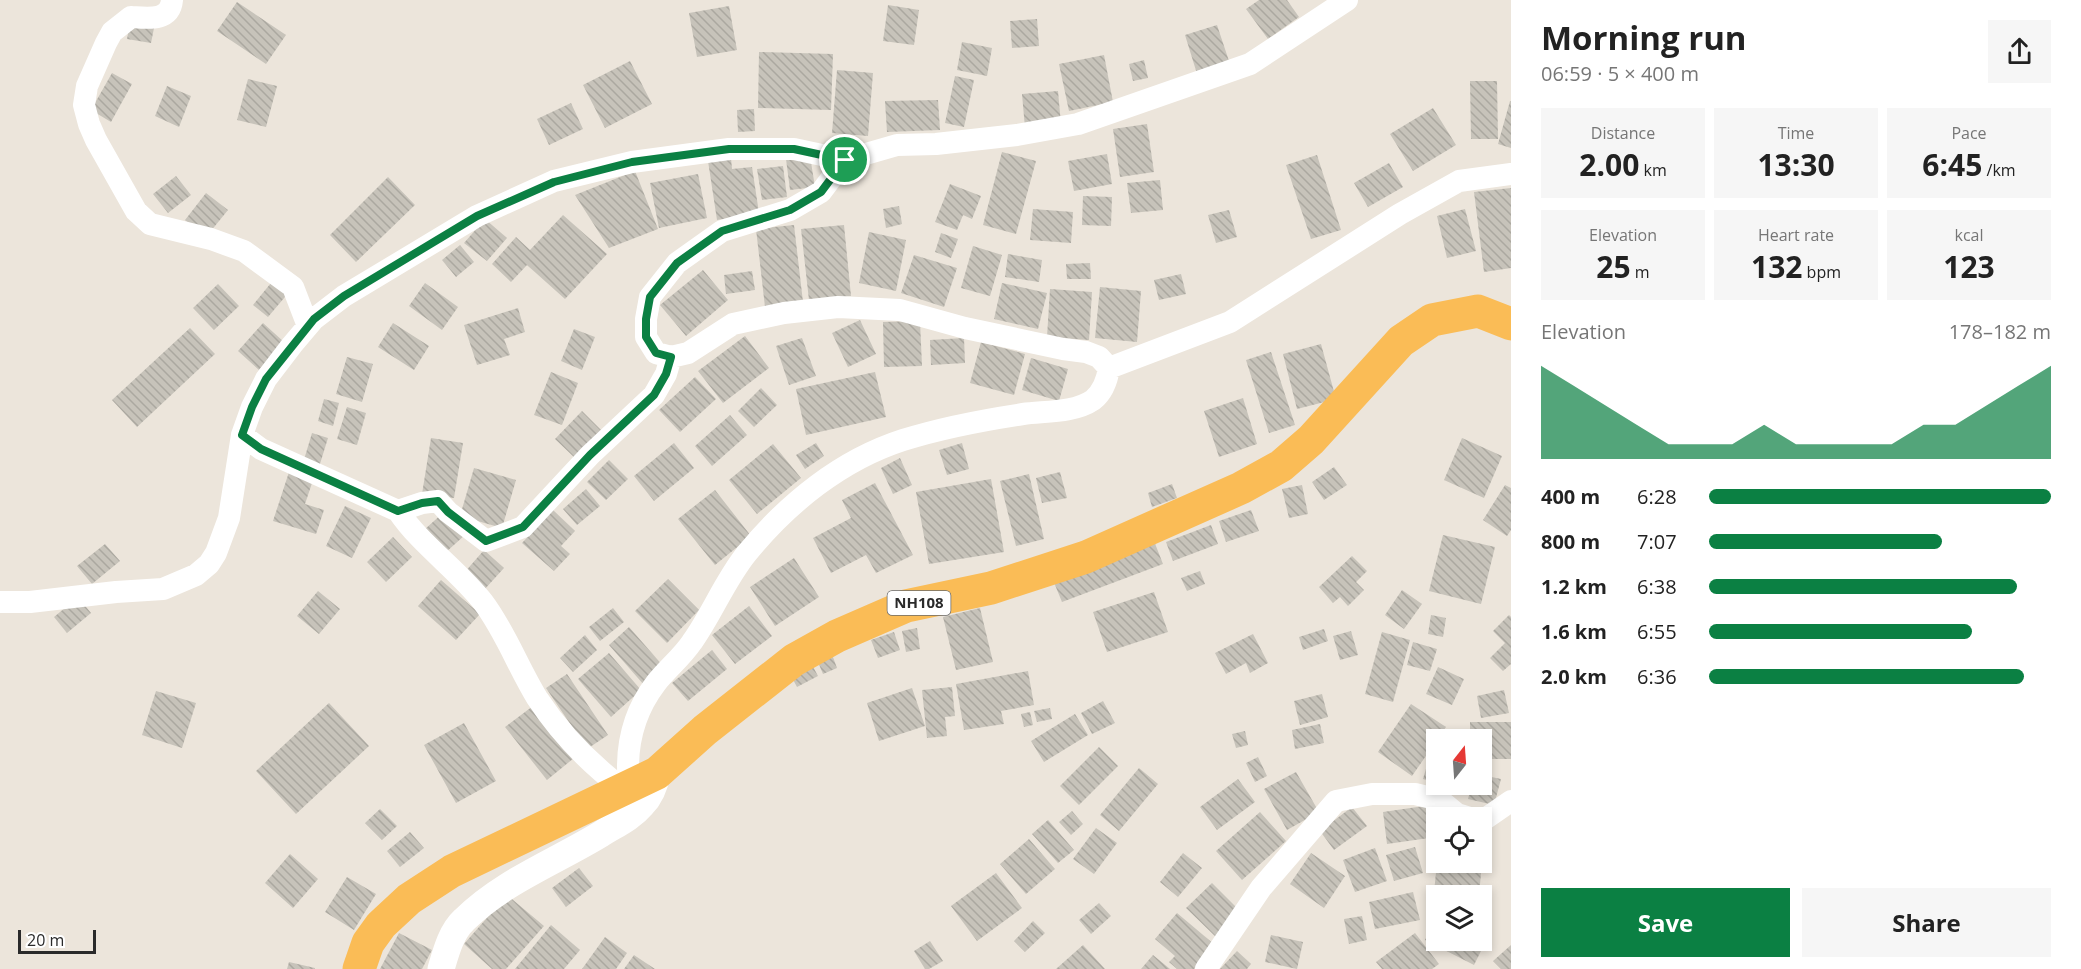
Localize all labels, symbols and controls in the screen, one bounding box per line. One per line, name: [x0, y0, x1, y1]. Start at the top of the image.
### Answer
text: Morning run: [1541, 15, 1747, 60]
button: share: [1988, 20, 2051, 83]
text: 06:59 · 5 × 400 m: [1541, 60, 1699, 87]
text: Distance: [1591, 122, 1655, 144]
text: Time: [1778, 122, 1814, 144]
text: Pace: [1951, 122, 1987, 144]
pin: [819, 134, 870, 185]
icon: arrive: [828, 143, 861, 176]
text: 2.00: [1579, 144, 1639, 185]
text: 13:30: [1757, 144, 1835, 185]
text: 6:45: [1922, 144, 1982, 185]
text: km: [1639, 159, 1667, 181]
text: /km: [1982, 159, 2016, 181]
text: Elevation: [1589, 224, 1657, 246]
text: Heart rate: [1758, 224, 1834, 246]
text: kcal: [1955, 224, 1984, 246]
text: 25: [1596, 246, 1631, 287]
text: 132: [1751, 246, 1802, 287]
text: 123: [1943, 246, 1995, 287]
text: m: [1631, 261, 1650, 283]
text: bpm: [1802, 261, 1841, 283]
text: Elevation: [1541, 318, 1626, 345]
text: 178–182 m: [1949, 318, 2051, 345]
text: 400 m: [1541, 483, 1600, 510]
text: 6:28: [1637, 483, 1677, 510]
text: 800 m: [1541, 528, 1600, 555]
text: 7:07: [1637, 528, 1677, 555]
text: 1.2 km: [1541, 573, 1607, 600]
text: 6:38: [1637, 573, 1677, 600]
road number: NH108: [888, 591, 950, 615]
text: 1.6 km: [1541, 618, 1607, 645]
text: 6:55: [1637, 618, 1677, 645]
text: 2.0 km: [1541, 663, 1607, 690]
text: 6:36: [1637, 663, 1677, 690]
north arrow: [1426, 729, 1492, 795]
map controls: [1426, 729, 1492, 951]
button: locate: [1426, 807, 1492, 873]
button: layers: [1426, 885, 1492, 951]
button: Save: [1541, 888, 1790, 957]
button: Share: [1802, 888, 2051, 957]
scale bar: [18, 927, 96, 954]
text: 20 m: [27, 929, 64, 951]

